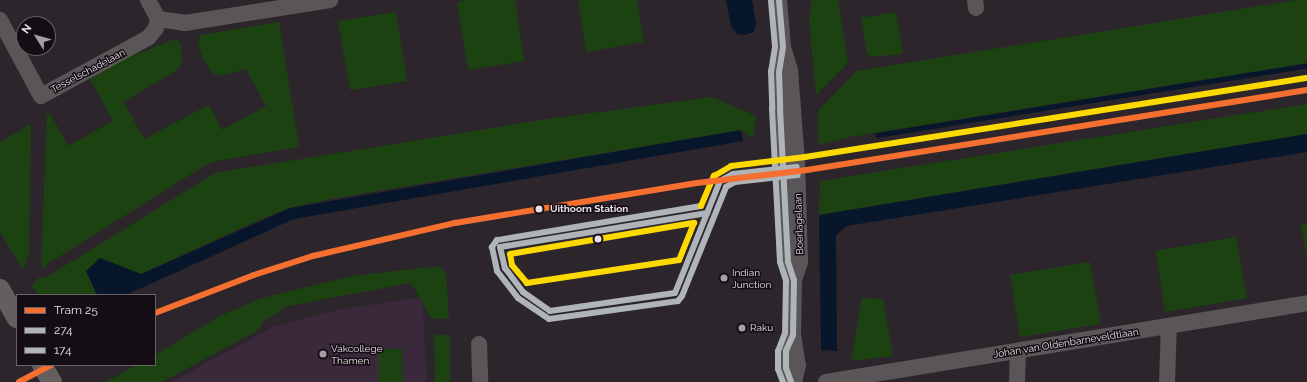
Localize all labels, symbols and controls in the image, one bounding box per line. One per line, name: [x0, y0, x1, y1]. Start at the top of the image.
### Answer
north arrow: [16, 16, 56, 56]
text: N: [19, 22, 35, 36]
street label: Tesselschadelaan: [49, 46, 127, 96]
street label: Boerlagelaan: [792, 193, 806, 255]
marker: Uithoorn Station: [532, 202, 546, 216]
place label: Uithoorn Station: [550, 203, 628, 215]
unlabelled marker: [593, 234, 603, 244]
place label: Indian Junction: [732, 266, 771, 290]
marker: Indian Junction: [719, 273, 729, 283]
legend: [16, 294, 156, 366]
text: Tram 25: [54, 303, 98, 317]
place label: Raku: [750, 322, 773, 334]
text: 274: [54, 323, 73, 337]
marker: Raku: [737, 323, 747, 333]
street label: Johan van Oldenbarneveldtlaan: [992, 326, 1140, 360]
place label: Vakcollege Thamen: [331, 342, 382, 366]
text: 174: [54, 343, 71, 357]
marker: Vakcollege Thamen: [318, 349, 328, 359]

